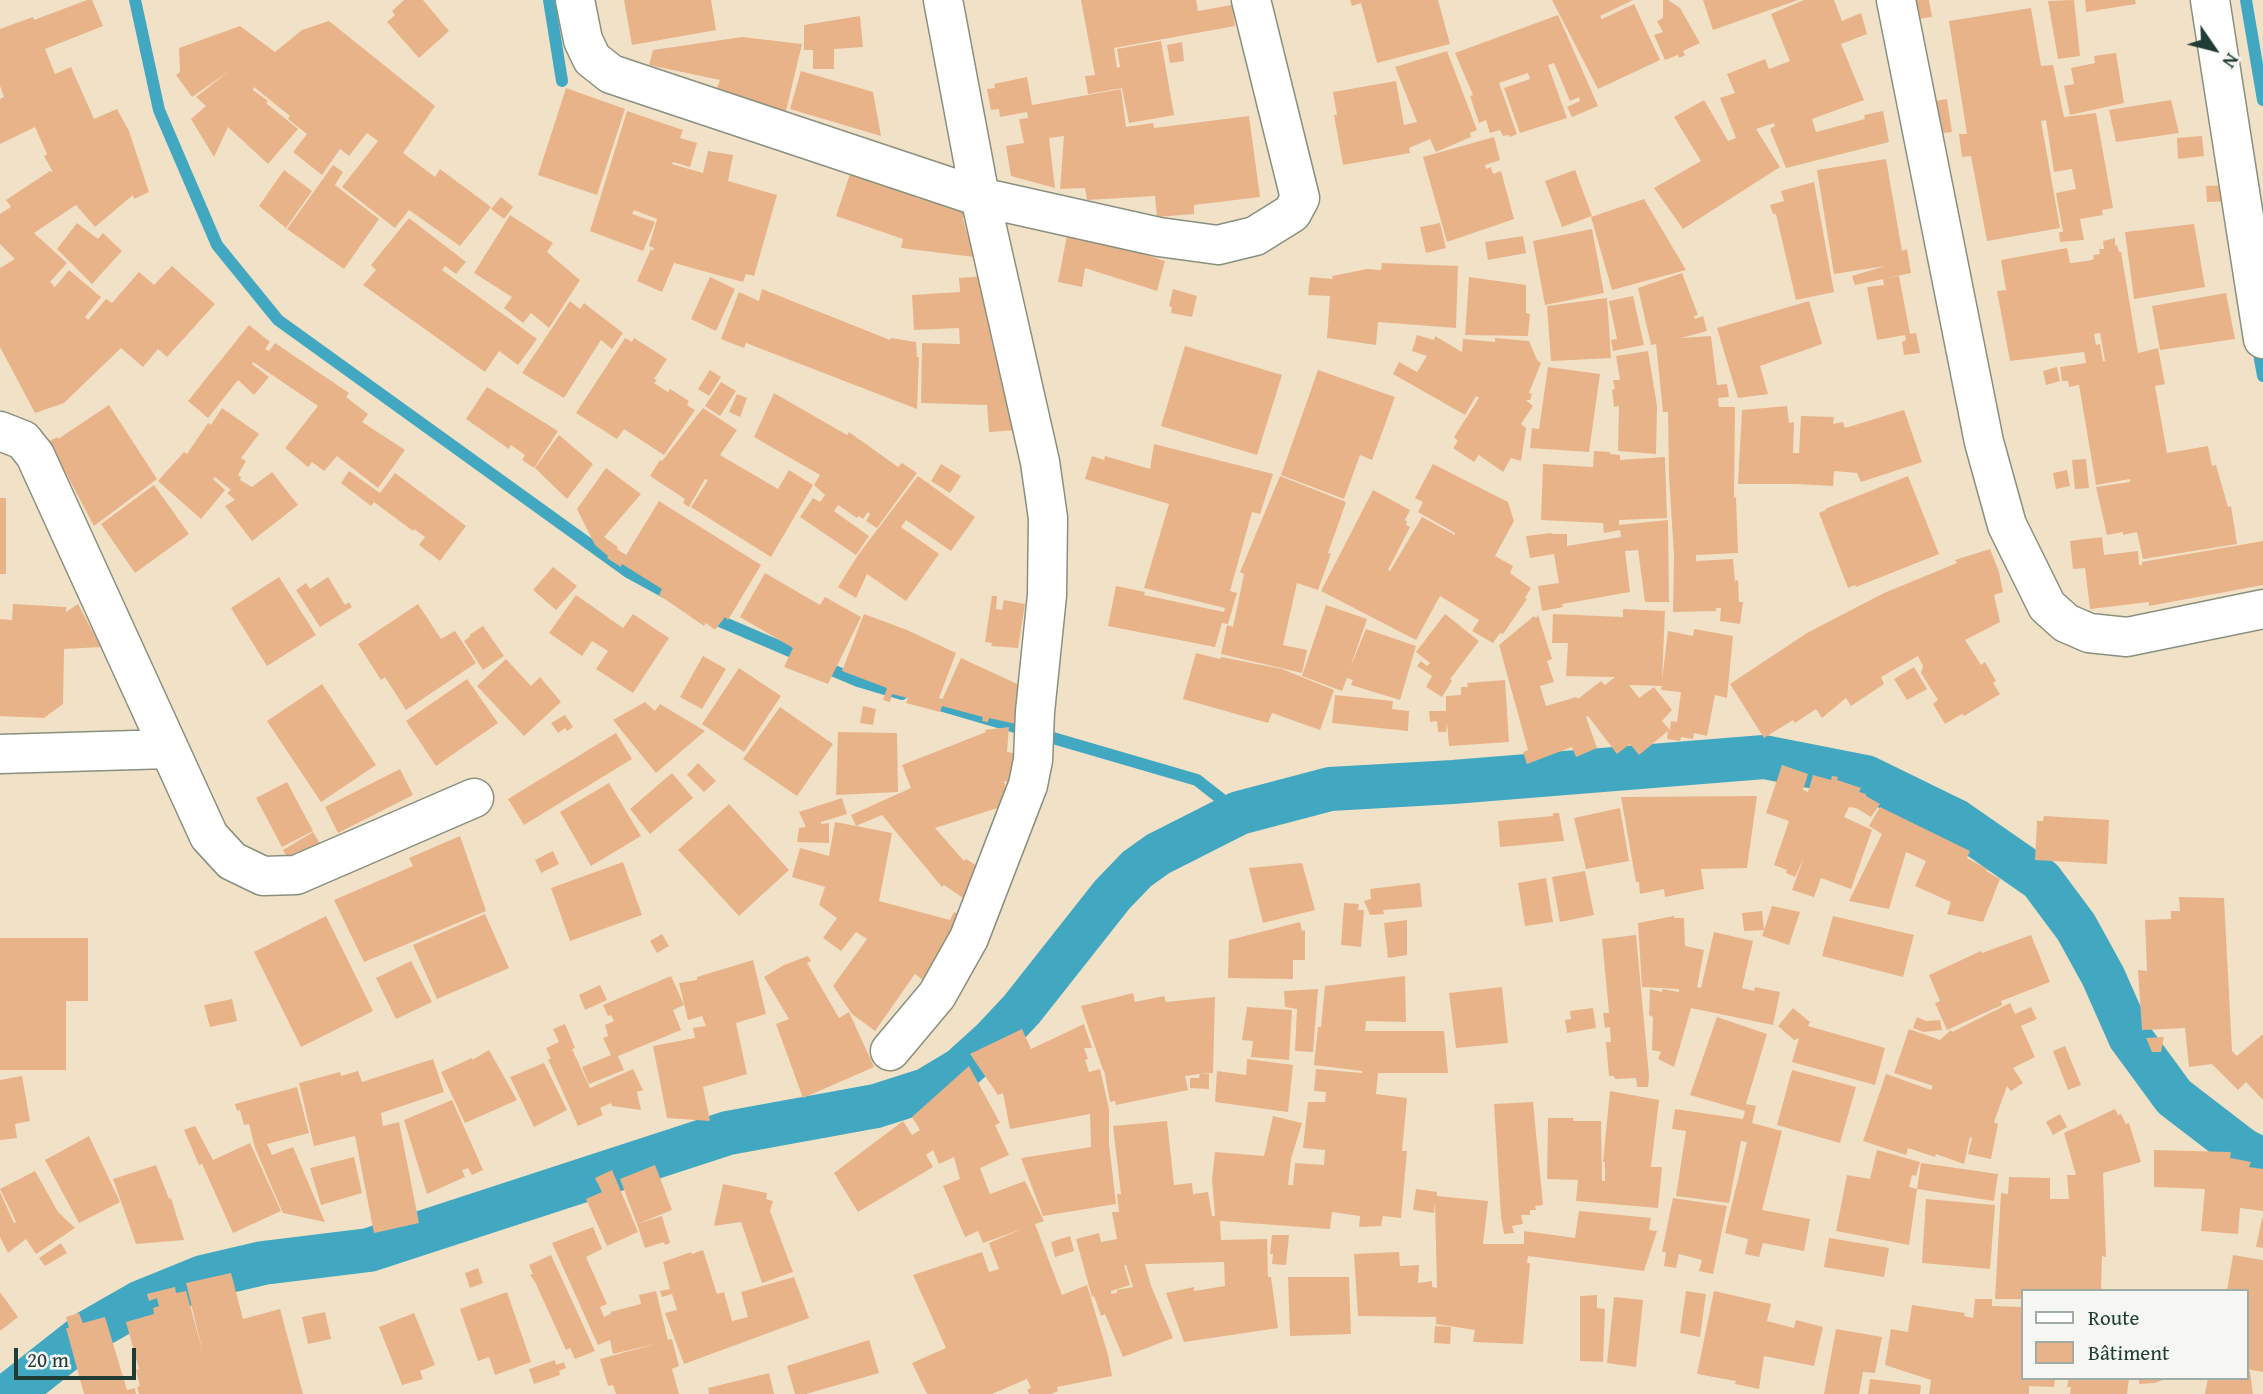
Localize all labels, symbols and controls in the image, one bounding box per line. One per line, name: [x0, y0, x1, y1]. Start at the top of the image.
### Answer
north arrow: [2179, 14, 2249, 84]
text: N: [2216, 48, 2246, 74]
legend: [2022, 1289, 2249, 1380]
text: Route: [2088, 1302, 2139, 1333]
scale bar: [18, 1334, 140, 1378]
text: Bâtiment: [2088, 1337, 2169, 1368]
text: 20 m: [27, 1344, 69, 1375]

